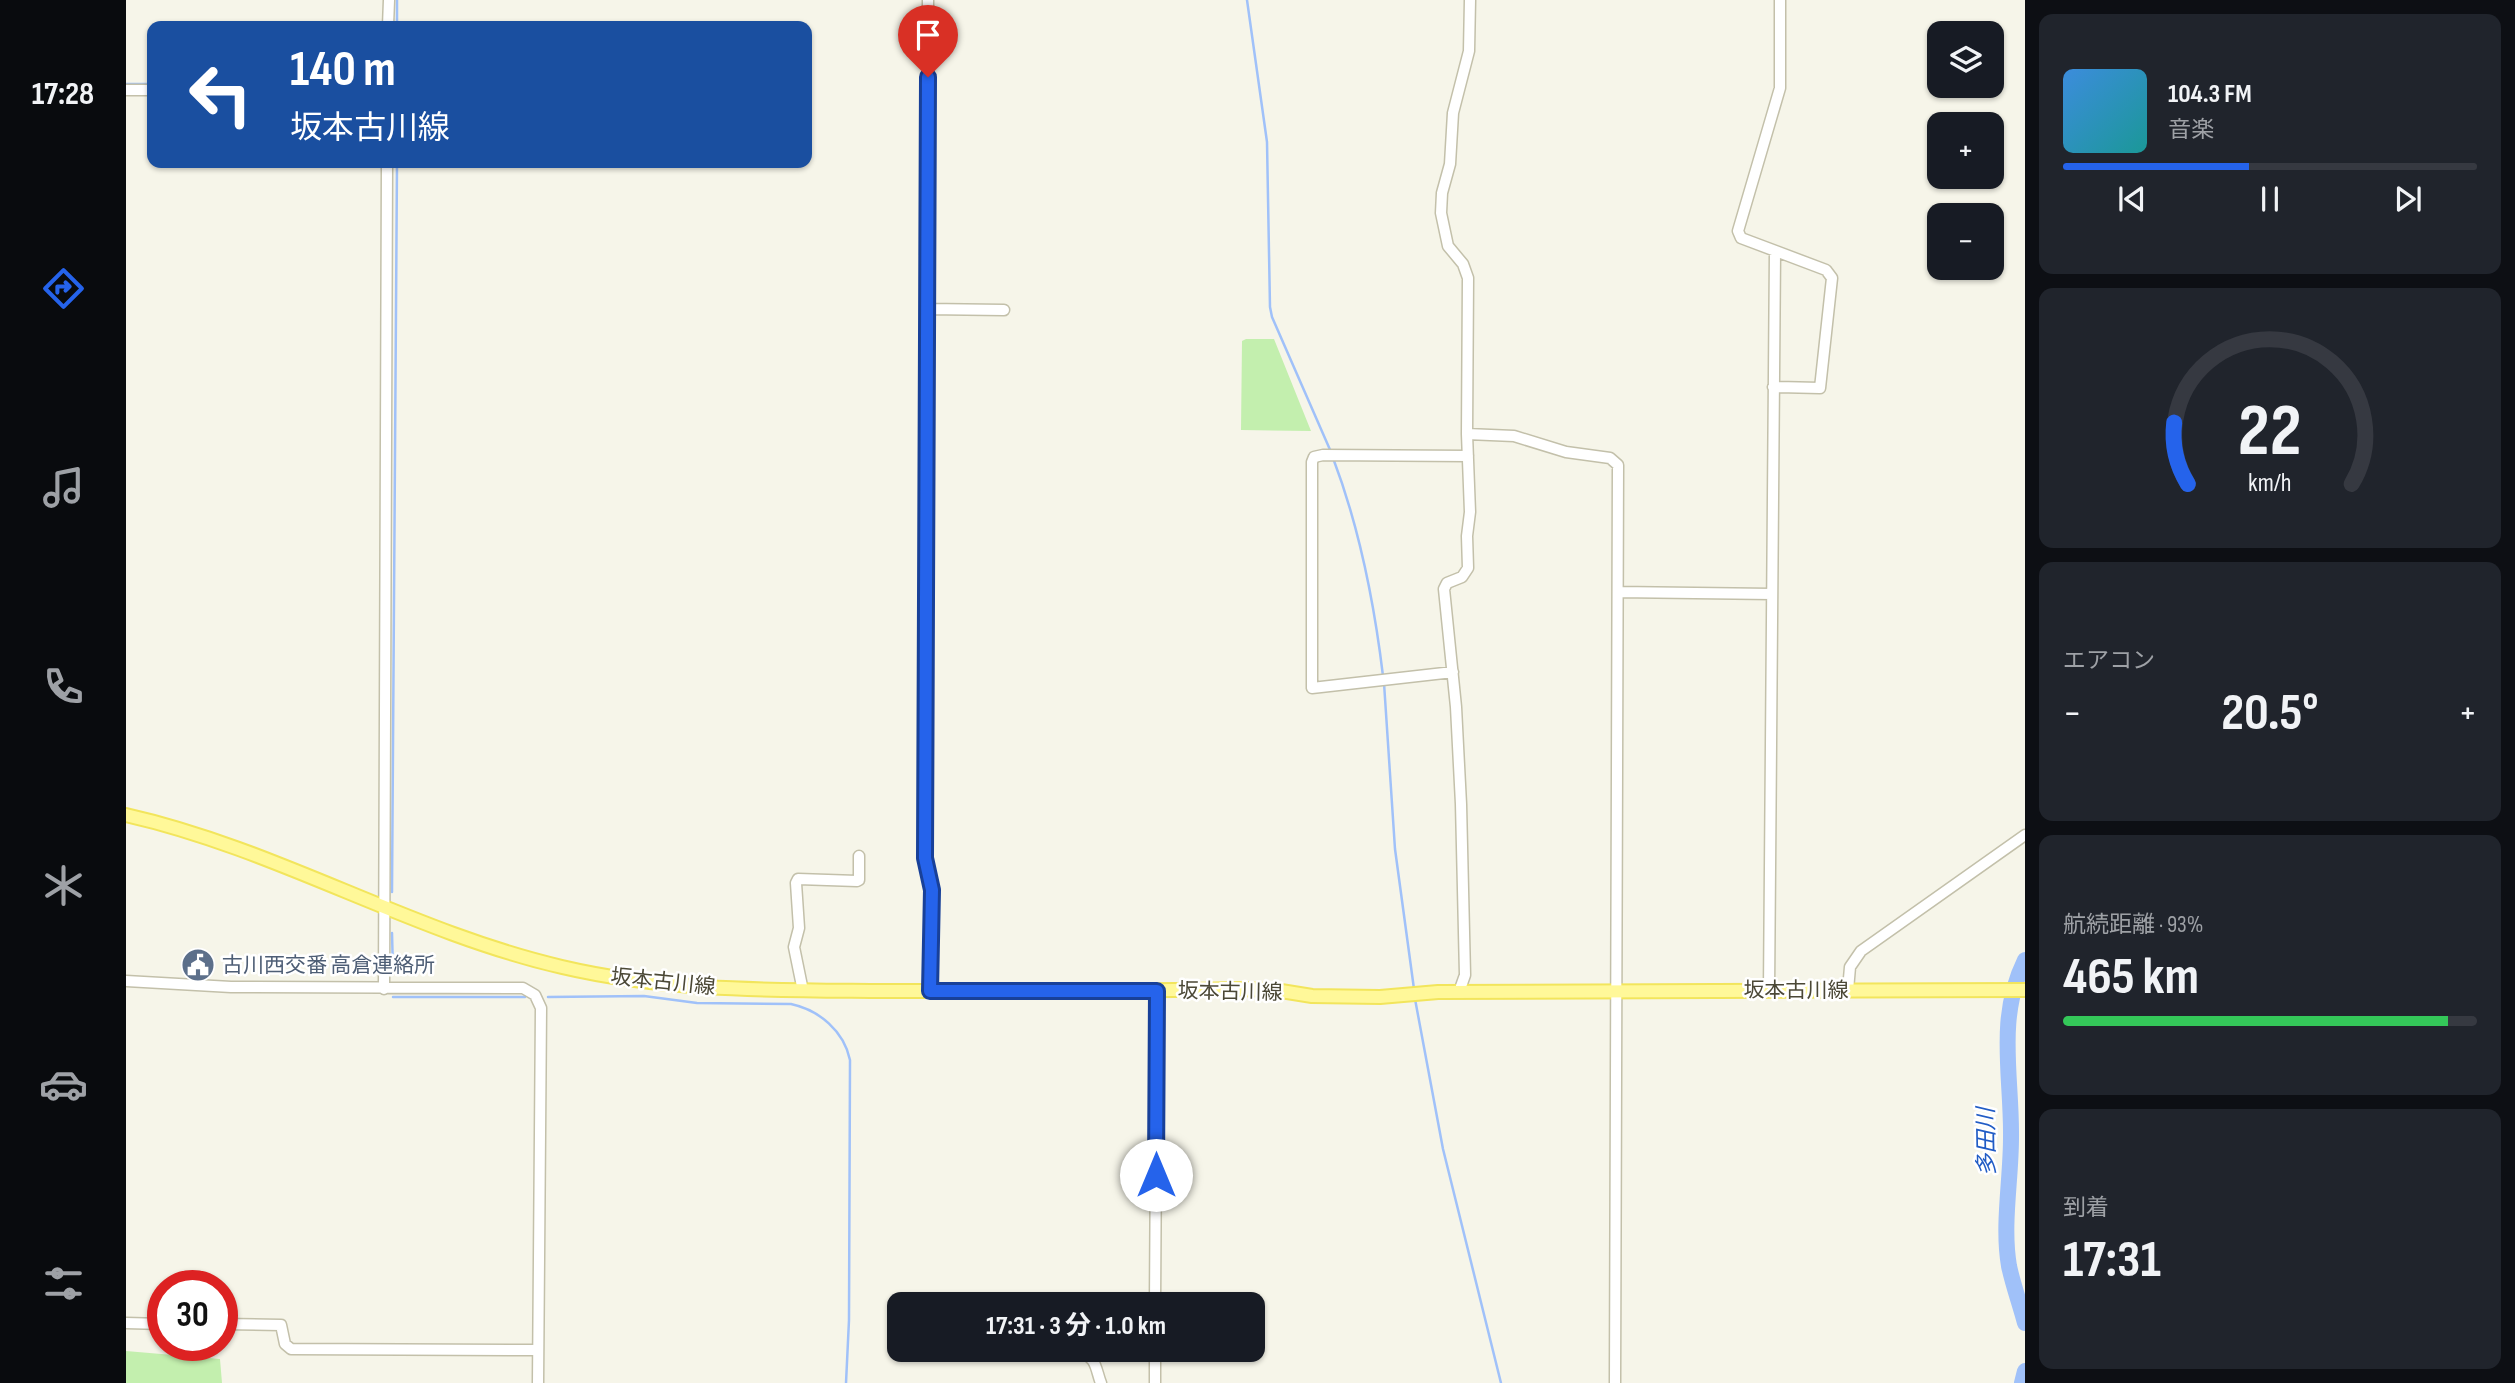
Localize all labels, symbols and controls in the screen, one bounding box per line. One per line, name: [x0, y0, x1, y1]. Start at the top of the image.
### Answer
pin: [898, 5, 958, 77]
icon: arrive: [909, 16, 947, 54]
map controls: [1927, 21, 2004, 280]
button: layers: [1927, 21, 2004, 98]
text: 140 m: [290, 41, 396, 100]
icon: left: [175, 49, 266, 140]
text: 17:28: [32, 75, 94, 114]
text: 104.3 FM: [2168, 79, 2252, 110]
text: 坂本古川線: [290, 109, 450, 148]
button: +: [1927, 112, 2004, 189]
text: 音楽: [2168, 116, 2214, 144]
icon: previous: [2113, 180, 2151, 218]
icon: pause: [2251, 180, 2289, 218]
icon: next: [2389, 180, 2427, 218]
button: −: [1927, 203, 2004, 280]
icon: directions: [39, 264, 88, 313]
text: 22: [2238, 388, 2302, 476]
icon: music: [39, 463, 88, 512]
text: km/h: [2248, 467, 2292, 498]
text: エアコン: [2063, 647, 2155, 675]
icon: phone: [39, 662, 88, 711]
text: 20.5°: [2221, 682, 2319, 745]
text: −: [2063, 691, 2082, 736]
text: +: [2458, 691, 2477, 736]
icon: climate: [39, 861, 88, 910]
text: 航続距離 · 93%: [2063, 911, 2203, 939]
public building icon: 古川西交番 高倉連絡所: [179, 946, 217, 984]
text: 465 km: [2063, 946, 2199, 1009]
place label: 古川西交番 高倉連絡所: [222, 953, 435, 978]
street label: 坂本古川線: [609, 964, 717, 1000]
street label: 坂本古川線: [1744, 978, 1849, 1003]
street label: 坂本古川線: [1177, 979, 1283, 1005]
icon: car: [39, 1060, 88, 1109]
water label: 多田川: [1972, 1104, 2002, 1177]
position arrow: [1119, 1138, 1193, 1212]
text: 到着: [2063, 1194, 2109, 1222]
text: 17:31: [2063, 1229, 2161, 1292]
icon: filters: [39, 1259, 88, 1308]
speed limit sign: 30: [147, 1270, 238, 1361]
text: 17:31 · 3 分 · 1.0 km: [986, 1311, 1166, 1342]

